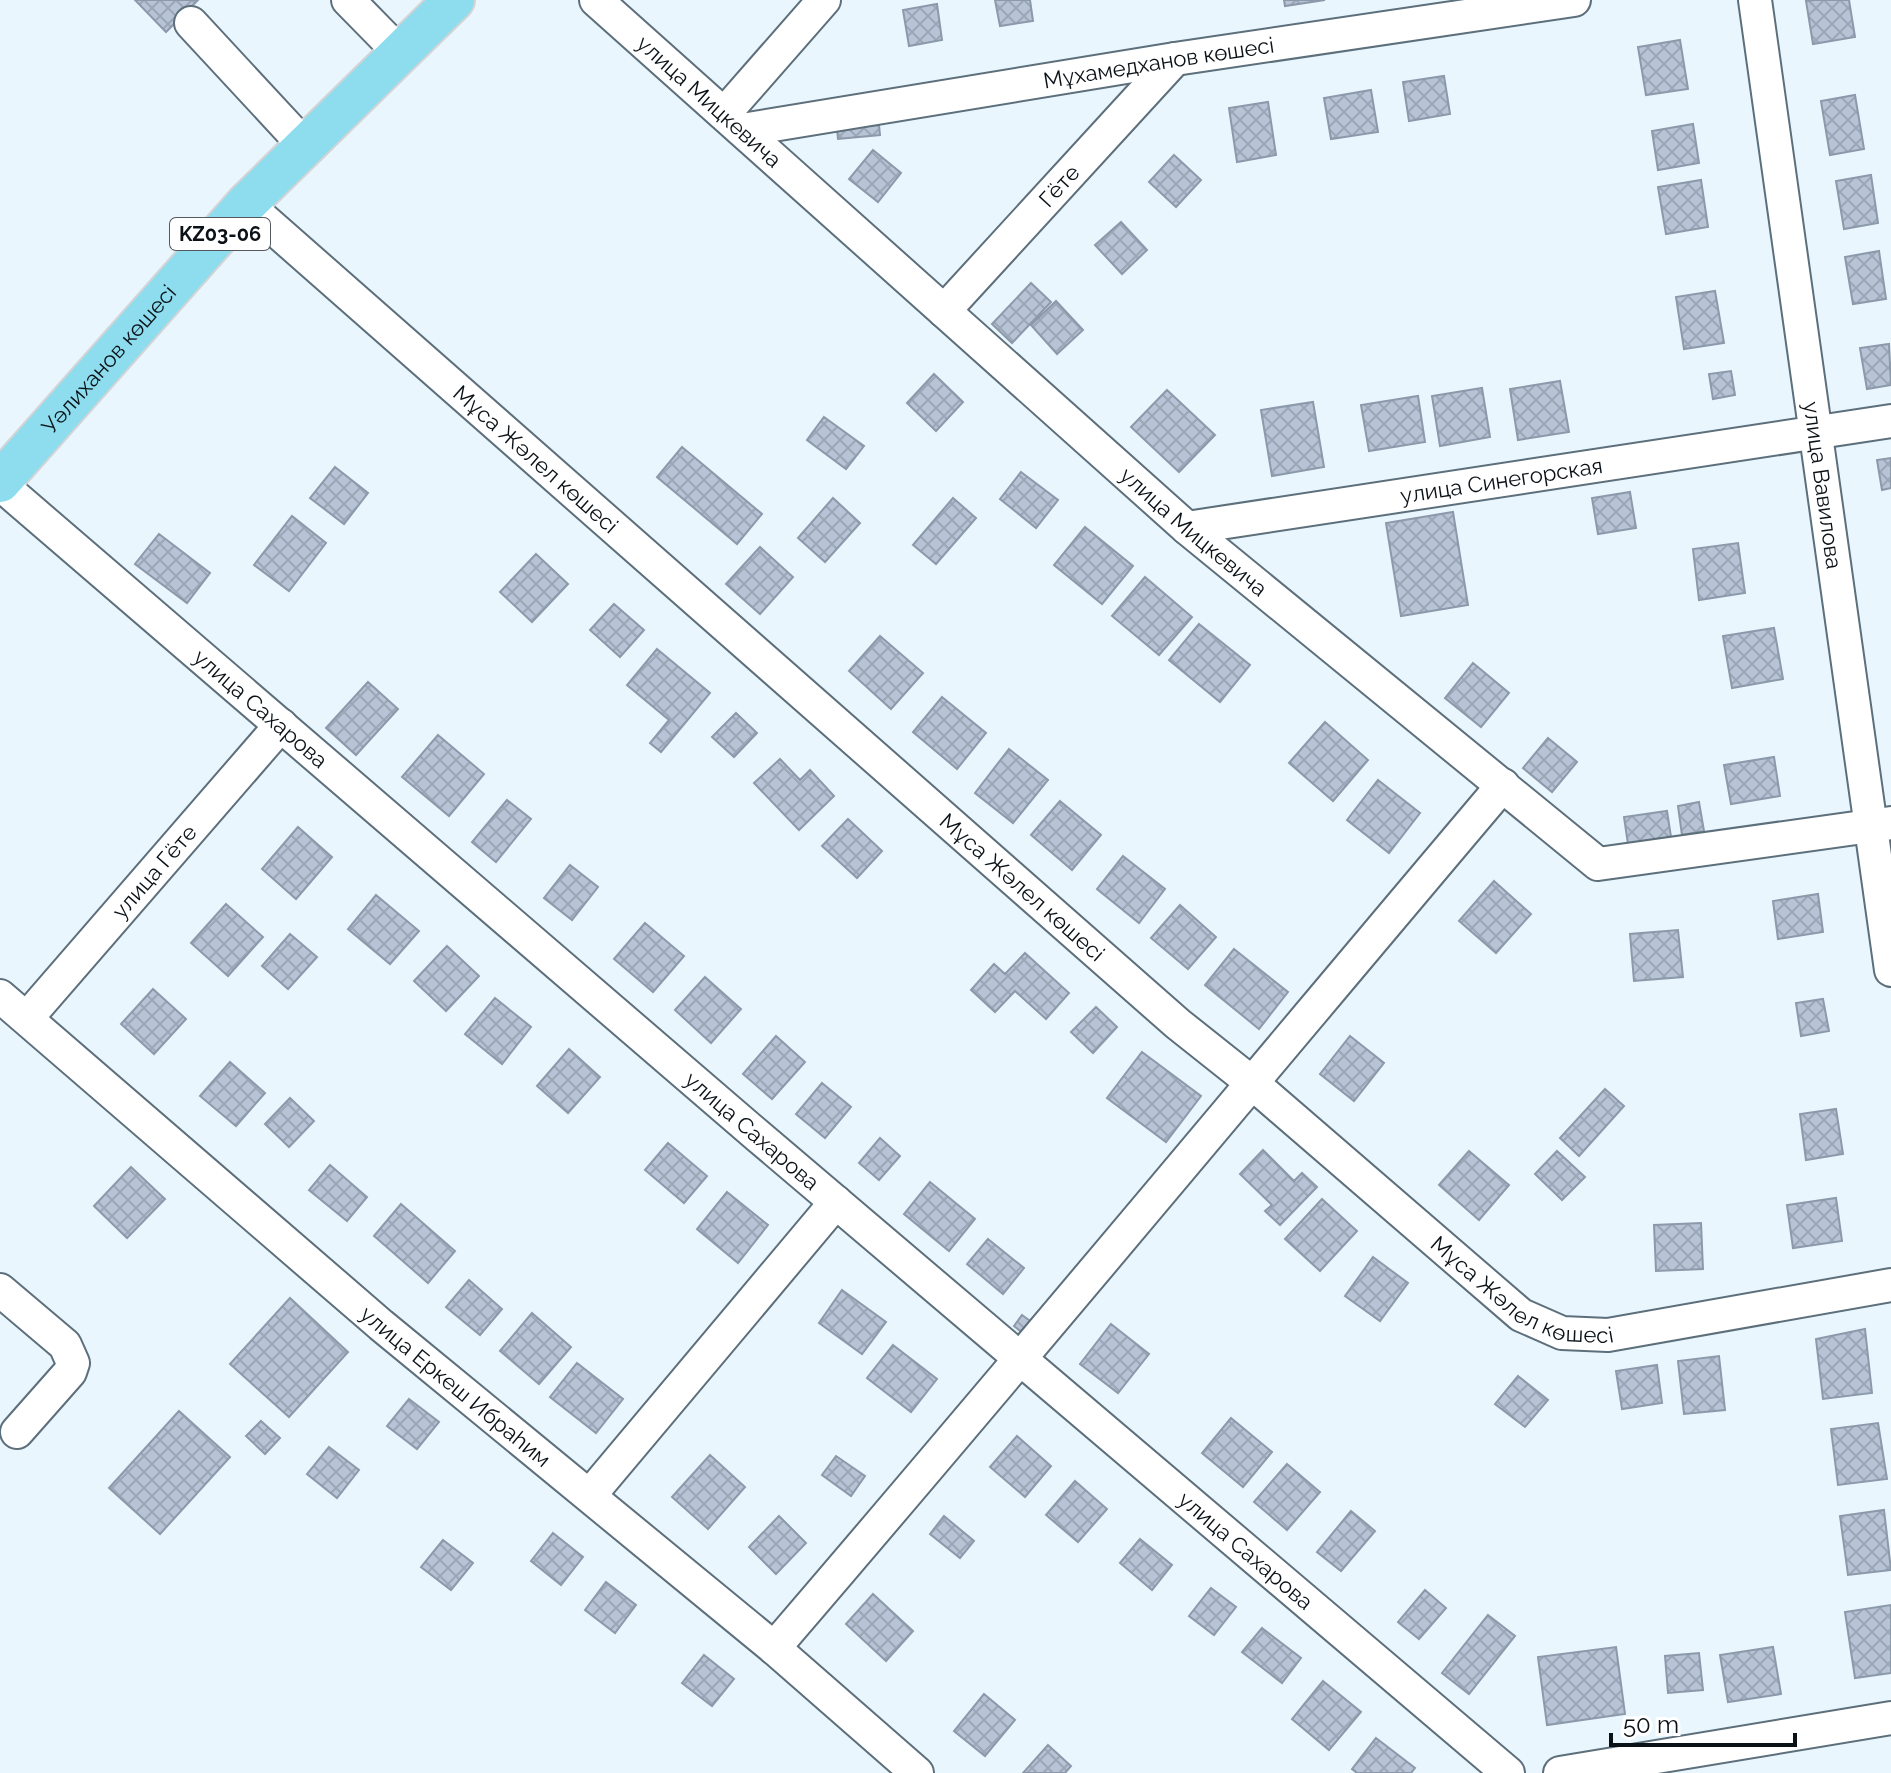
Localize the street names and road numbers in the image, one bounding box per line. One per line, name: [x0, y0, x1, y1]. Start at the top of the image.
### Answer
street label: улица Мицкевича: [632, 30, 787, 173]
street label: Мұхамедханов көшесі: [1041, 32, 1276, 93]
street label: Гёте: [1033, 159, 1085, 212]
road number: KZ03-06: [170, 218, 270, 250]
street label: Уәлиханов көшесі: [36, 280, 181, 439]
street label: Мұса Жәлел көшесі: [448, 380, 623, 538]
street label: улица Вавилова: [1798, 400, 1848, 571]
street label: улица Синегорская: [1398, 452, 1604, 508]
street label: улица Мицкевича: [1115, 462, 1273, 601]
street label: улица Сахарова: [188, 644, 333, 773]
street label: Мұса Жәлел көшесі: [935, 808, 1110, 966]
street label: улица Гёте: [106, 819, 202, 924]
street label: улица Сахарова: [680, 1066, 825, 1195]
street label: Мұса Жәлел көшесі: [1426, 1230, 1615, 1348]
street label: улица Еркеш Ибраһим: [355, 1300, 556, 1472]
street label: улица Сахарова: [1173, 1486, 1319, 1615]

